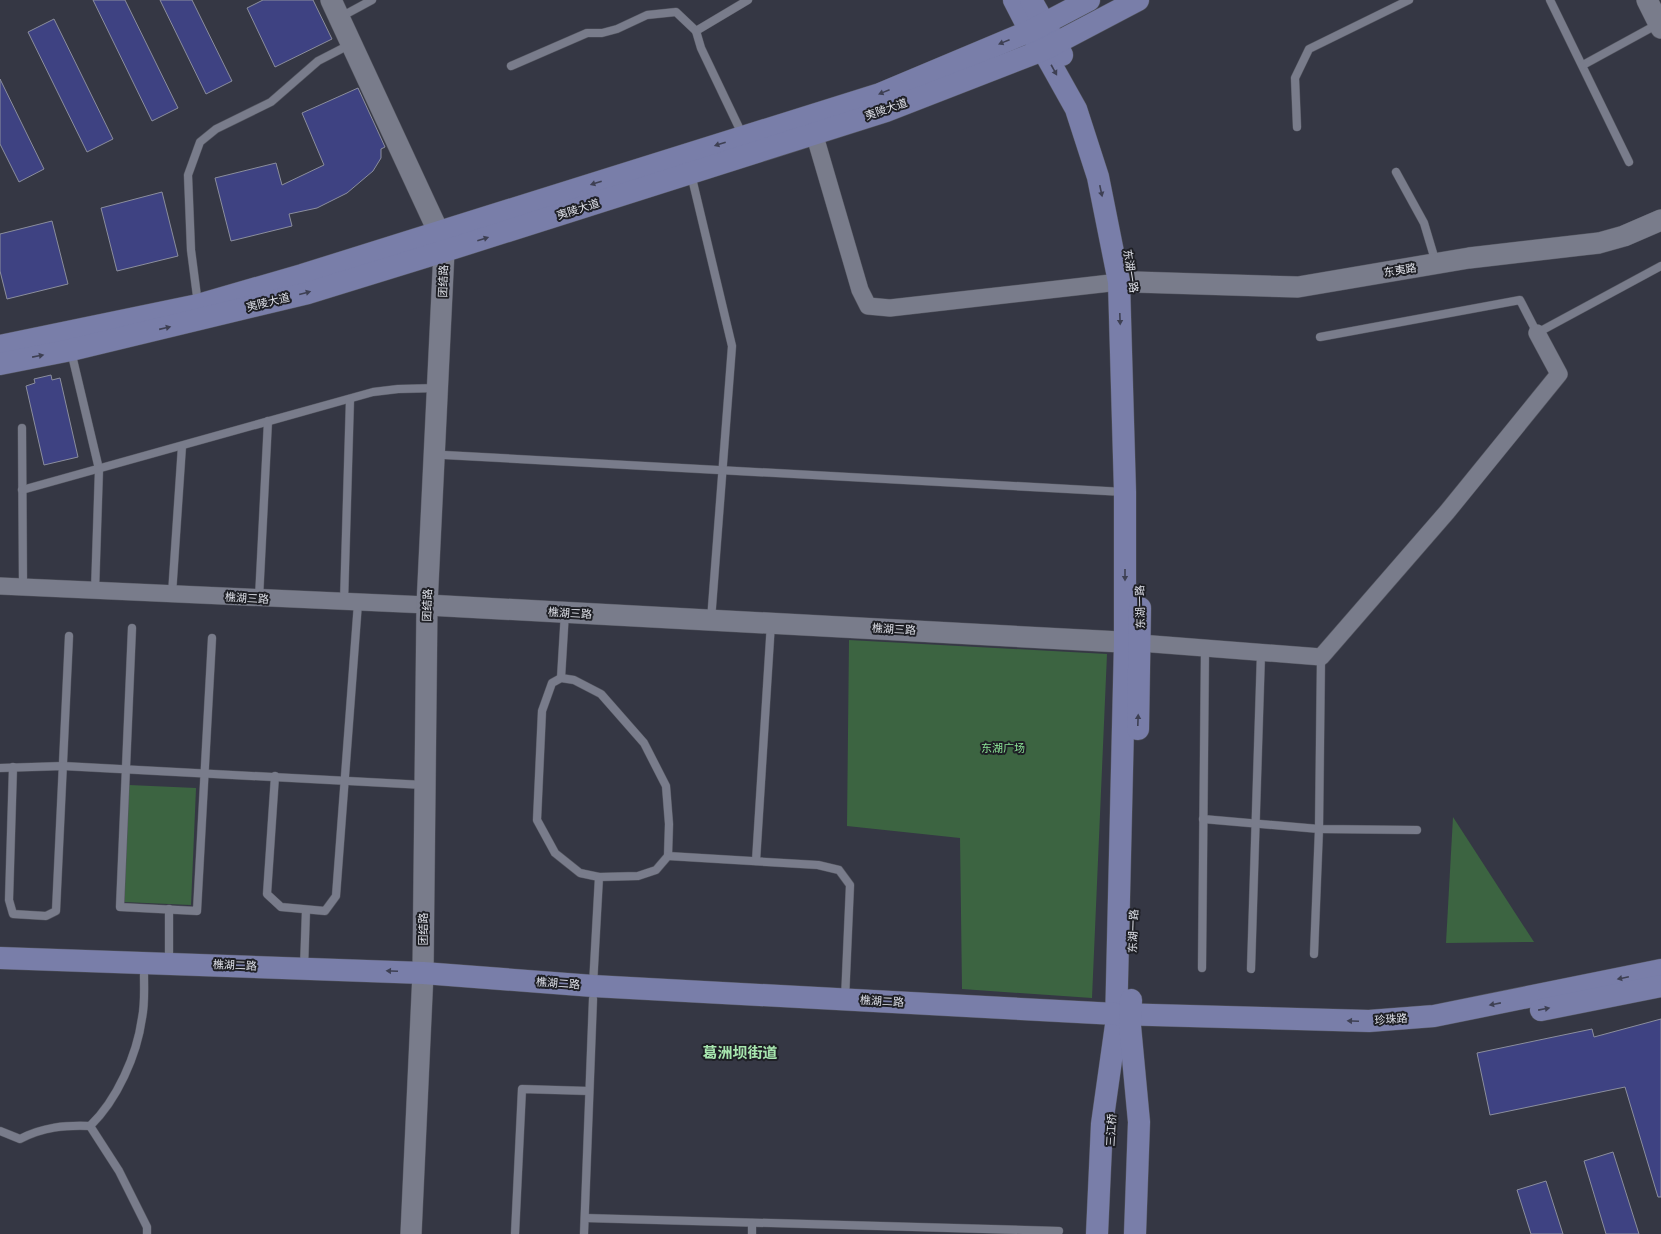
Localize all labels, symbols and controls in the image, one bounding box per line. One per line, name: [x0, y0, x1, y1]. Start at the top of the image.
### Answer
one-way arrow: [999, 39, 1010, 45]
one-way arrow: [1051, 64, 1058, 76]
one-way arrow: [877, 89, 889, 95]
street label: 夷陵大道: [863, 94, 909, 123]
one-way arrow: [714, 141, 726, 147]
one-way arrow: [590, 180, 602, 186]
one-way arrow: [1098, 185, 1104, 197]
street label: 夷陵大道: [555, 195, 601, 222]
one-way arrow: [477, 236, 489, 242]
street label: 东湖一路: [1121, 248, 1142, 294]
street label: 东夷路: [1382, 260, 1417, 279]
street label: 团结路: [434, 264, 451, 298]
street label: 夷陵大道: [245, 289, 291, 314]
one-way arrow: [299, 290, 311, 296]
one-way arrow: [1117, 313, 1124, 325]
one-way arrow: [159, 324, 171, 330]
one-way arrow: [32, 353, 44, 359]
one-way arrow: [1122, 569, 1128, 582]
street label: 东湖一路: [1132, 585, 1147, 629]
street label: 团结路: [418, 588, 435, 622]
street label: 樵湖三路: [225, 589, 269, 606]
street label: 樵湖三路: [548, 604, 592, 621]
street label: 樵湖三路: [872, 620, 916, 637]
one-way arrow: [1135, 714, 1142, 726]
park label: 东湖广场: [981, 740, 1025, 755]
street label: 东湖一路: [1124, 909, 1141, 953]
street label: 团结路: [415, 913, 430, 946]
street label: 樵湖二路: [213, 956, 257, 973]
one-way arrow: [386, 968, 398, 975]
street label: 樵湖二路: [536, 973, 581, 992]
one-way arrow: [1617, 975, 1629, 981]
street label: 樵湖二路: [860, 992, 904, 1009]
one-way arrow: [1489, 1001, 1502, 1007]
one-way arrow: [1538, 1006, 1550, 1012]
street label: 珍珠路: [1374, 1010, 1408, 1027]
one-way arrow: [1346, 1018, 1359, 1024]
district label: 葛洲坝街道: [702, 1042, 778, 1062]
street label: 三江桥: [1102, 1113, 1119, 1147]

